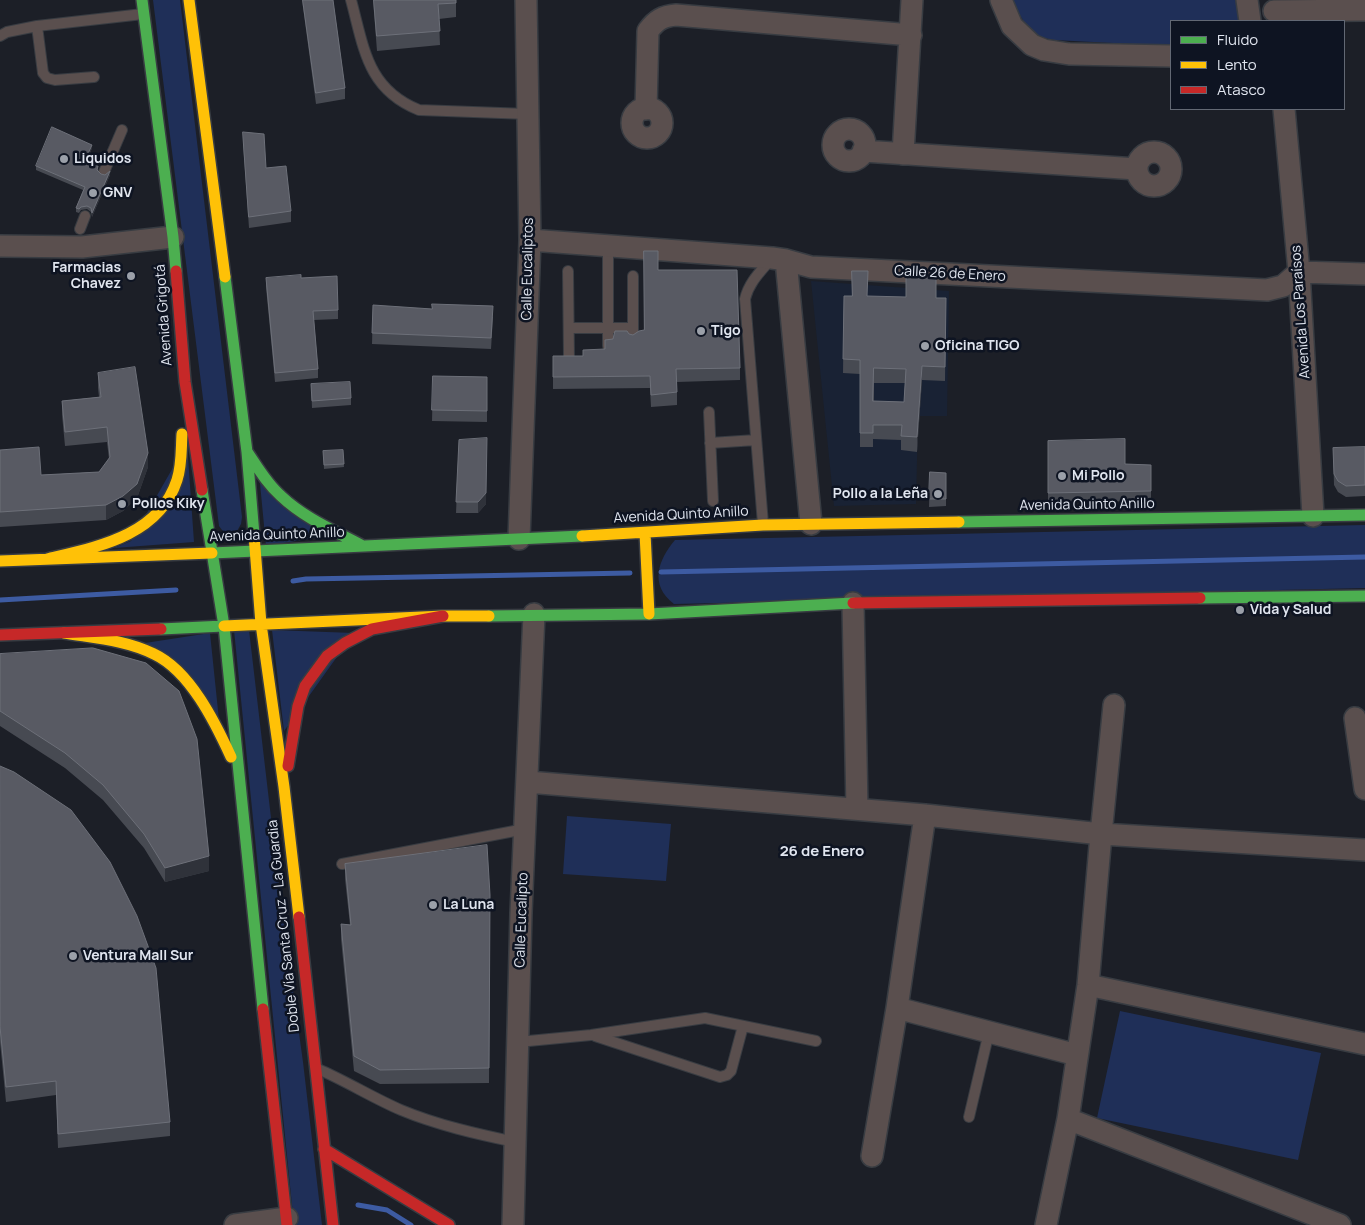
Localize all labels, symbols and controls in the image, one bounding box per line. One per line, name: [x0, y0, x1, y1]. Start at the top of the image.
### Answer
legend: [1170, 20, 1345, 110]
text: Fluido: [1217, 29, 1258, 50]
text: Lento: [1217, 54, 1257, 75]
text: Atasco: [1217, 79, 1265, 100]
place label: Liquidos: [74, 151, 131, 167]
marker: Liquidos: [58, 153, 70, 165]
place label: GNV: [103, 185, 132, 201]
marker: GNV: [87, 187, 99, 199]
street label: Calle Eucaliptos: [519, 217, 537, 321]
street label: Avenida Los Paraísos: [1288, 245, 1314, 379]
place label: Farmacias Chavez: [52, 260, 121, 292]
street label: Calle 26 de Enero: [894, 263, 1006, 285]
street label: Avenida Grigotá: [152, 264, 176, 366]
marker: Farmacias Chavez: [125, 270, 137, 282]
place label: Tigo: [711, 323, 741, 339]
marker: Tigo: [695, 325, 707, 337]
place label: Oficina TIGO: [935, 338, 1019, 354]
marker: Oficina TIGO: [919, 340, 931, 352]
place label: Mi Pollo: [1072, 468, 1125, 484]
marker: Mi Pollo: [1056, 470, 1068, 482]
place label: Pollo a la Leña: [833, 486, 928, 502]
marker: Pollo a la Leña: [932, 488, 944, 500]
street label: Avenida Quinto Anillo: [1019, 495, 1155, 515]
place label: Pollos Kiky: [132, 496, 205, 512]
marker: Pollos Kiky: [116, 498, 128, 510]
street label: Avenida Quinto Anillo: [613, 503, 749, 527]
street label: Avenida Quinto Anillo: [209, 524, 345, 546]
place label: Vida y Salud: [1250, 602, 1331, 618]
marker: Vida y Salud: [1234, 604, 1246, 616]
street label: Doble Vía Santa Cruz - La Guardia: [264, 819, 304, 1033]
district label: 26 de Enero: [780, 843, 864, 861]
street label: Calle Eucalipto: [512, 872, 532, 968]
place label: La Luna: [443, 897, 494, 913]
marker: La Luna: [427, 899, 439, 911]
place label: Ventura Mall Sur: [83, 948, 193, 964]
marker: Ventura Mall Sur: [67, 950, 79, 962]

